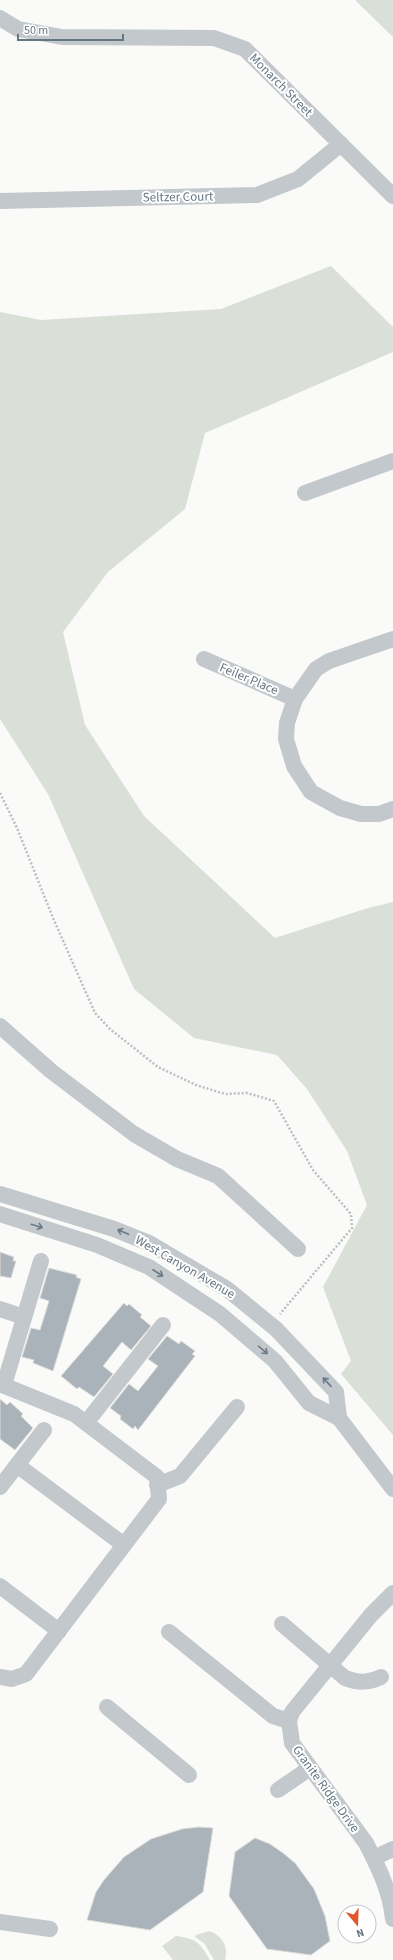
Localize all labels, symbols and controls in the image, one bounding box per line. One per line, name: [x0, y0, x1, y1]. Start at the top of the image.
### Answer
scale bar: [18, 16, 123, 42]
text: 50 m: [24, 22, 48, 39]
street label: Monarch Street: [245, 49, 317, 121]
street label: Seltzer Court: [143, 187, 214, 207]
street label: Feiler Place: [217, 659, 281, 699]
one-way arrow: [31, 1223, 44, 1230]
one-way arrow: [117, 1228, 129, 1235]
street label: West Canyon Avenue: [132, 1231, 238, 1303]
one-way arrow: [152, 1269, 163, 1277]
one-way arrow: [257, 1345, 268, 1354]
one-way arrow: [323, 1377, 332, 1387]
street label: Granite Ridge Drive: [288, 1742, 364, 1836]
north arrow: [337, 1904, 377, 1944]
text: N: [354, 1925, 366, 1941]

